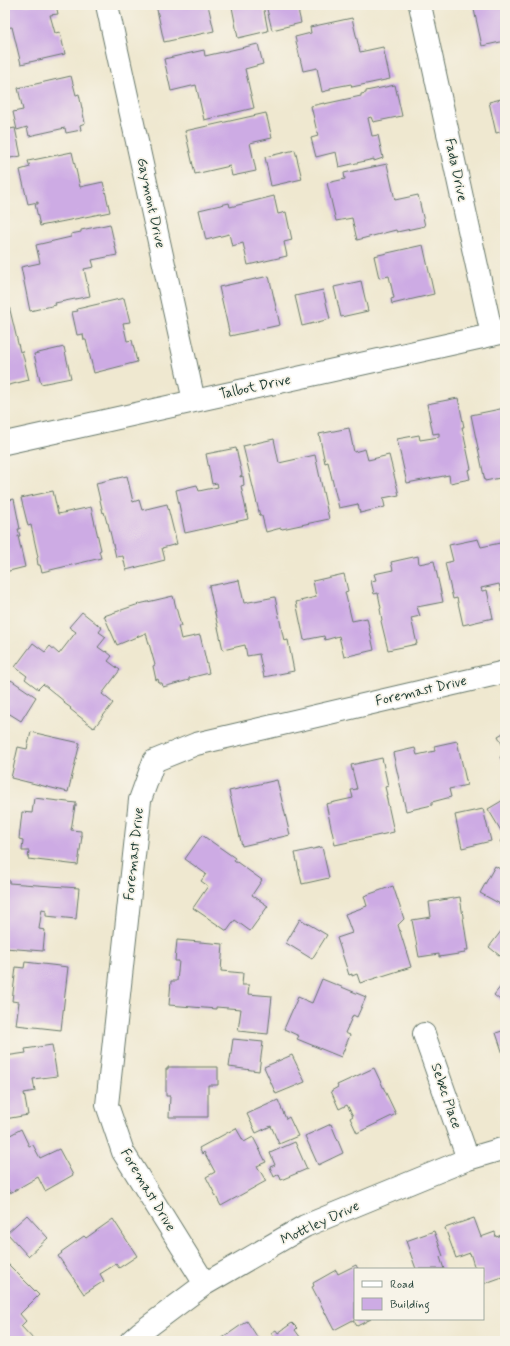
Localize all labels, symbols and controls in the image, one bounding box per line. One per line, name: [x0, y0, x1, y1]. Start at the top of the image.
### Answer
street label: Fada Drive: [441, 137, 472, 203]
street label: Gaymont Drive: [133, 156, 169, 250]
street label: Talbot Drive: [218, 371, 292, 403]
street label: Foremast Drive: [373, 672, 469, 710]
street label: Foremast Drive: [120, 807, 148, 901]
street label: Sebec Place: [426, 1061, 466, 1131]
street label: Foremast Drive: [116, 1145, 180, 1235]
street label: Mottley Drive: [278, 1197, 362, 1249]
legend: [354, 1268, 484, 1320]
text: Road: [390, 1277, 414, 1293]
text: Building: [390, 1297, 430, 1314]

